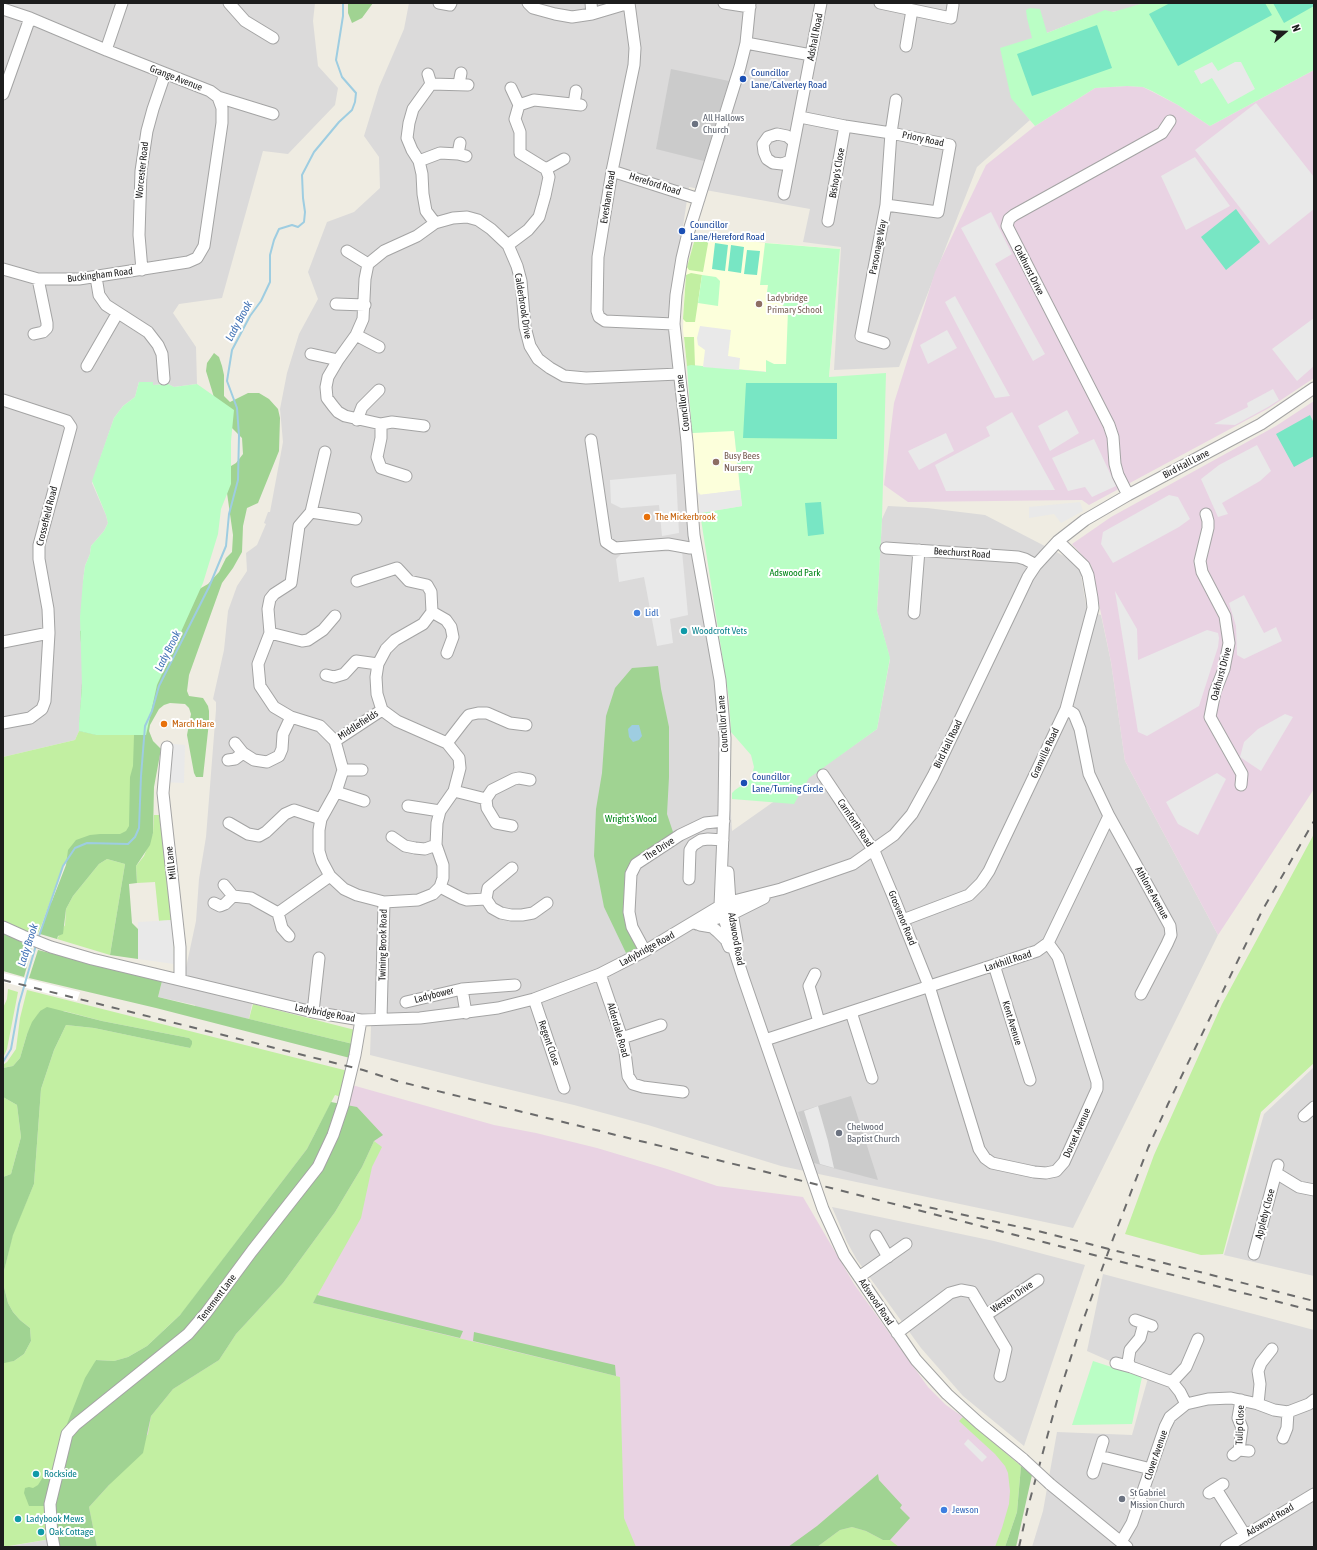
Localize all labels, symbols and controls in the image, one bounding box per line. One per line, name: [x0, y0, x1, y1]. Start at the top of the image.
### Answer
street label: Adshall Road: [804, 12, 826, 62]
north arrow: [1265, 12, 1305, 52]
text: N: [1290, 23, 1303, 33]
street label: Grange Avenue: [148, 63, 204, 93]
place label: Councillor Lane/Calverley Road: [751, 67, 827, 90]
marker: Councillor Lane/Calverley Road: [738, 74, 748, 84]
place label: All Hallows Church: [703, 112, 744, 136]
marker: All Hallows Church: [690, 119, 700, 129]
street label: Priory Road: [901, 129, 945, 149]
street label: Worcester Road: [133, 141, 151, 199]
street label: Bishop's Close: [827, 147, 847, 199]
street label: Evesham Road: [598, 170, 618, 224]
street label: Hereford Road: [628, 170, 682, 198]
street label: Parsonage Way: [867, 218, 889, 276]
place label: Councillor Lane/Hereford Road: [690, 219, 765, 242]
marker: Councillor Lane/Hereford Road: [677, 226, 687, 236]
street label: Oakhurst Drive: [1011, 243, 1047, 297]
street label: Buckingham Road: [67, 265, 133, 285]
street label: Calderbrook Drive: [512, 272, 534, 340]
place label: Ladybridge Primary School: [767, 292, 822, 316]
water label: Lady Brook: [223, 299, 255, 343]
marker: Ladybridge Primary School: [754, 299, 764, 309]
street label: Councillor Lane: [674, 374, 692, 432]
street label: Bird Hall Lane: [1161, 447, 1211, 481]
place label: Busy Bees Nursery: [724, 450, 760, 474]
marker: Busy Bees Nursery: [711, 457, 721, 467]
street label: Crossefield Road: [34, 485, 60, 547]
place label: The Mickerbrook: [655, 511, 716, 523]
marker: The Mickerbrook: [642, 512, 652, 522]
street label: Beechurst Road: [933, 545, 991, 561]
park label: Adswood Park: [769, 567, 821, 579]
place label: Lidl: [645, 607, 659, 619]
marker: Lidl: [632, 608, 642, 618]
place label: Woodcroft Vets: [692, 625, 747, 637]
marker: Woodcroft Vets: [679, 626, 689, 636]
water label: Lady Brook: [152, 628, 184, 674]
street label: Oakhurst Drive: [1208, 646, 1234, 702]
street label: Councillor Lane: [715, 695, 731, 753]
street label: Middlefields: [335, 707, 381, 743]
place label: March Hare: [172, 718, 214, 730]
street label: Bird Hall Road: [931, 718, 965, 770]
marker: March Hare: [159, 719, 169, 729]
street label: Granville Road: [1028, 726, 1062, 780]
place label: Councillor Lane/Turning Circle: [752, 771, 823, 794]
marker: Councillor Lane/Turning Circle: [739, 778, 749, 788]
street label: Carnforth Road: [835, 797, 875, 849]
park label: Wright's Wood: [605, 813, 657, 825]
street label: The Drive: [641, 835, 677, 863]
street label: Mill Lane: [163, 846, 179, 880]
street label: Athlone Avenue: [1133, 865, 1171, 921]
street label: Grosvenor Road: [886, 889, 918, 947]
street label: Twining Brook Road: [376, 909, 390, 981]
street label: Adswood Road: [725, 912, 747, 966]
water label: Lady Brook: [15, 922, 41, 968]
street label: Ladybridge Road: [617, 929, 677, 969]
street label: Larkhill Road: [983, 948, 1033, 974]
street label: Ladybower: [413, 984, 455, 1006]
street label: Kent Avenue: [1000, 999, 1024, 1047]
street label: Ladybridge Road: [294, 1001, 356, 1025]
street label: Alderdale Road: [604, 1001, 632, 1059]
street label: Regent Close: [536, 1019, 562, 1067]
street label: Dorset Avenue: [1061, 1106, 1093, 1160]
place label: Chelwood Baptist Church: [847, 1121, 900, 1144]
marker: Chelwood Baptist Church: [834, 1128, 844, 1138]
street label: Appleby Close: [1253, 1188, 1277, 1240]
street label: Tenement Lane: [195, 1272, 239, 1324]
street label: Adswood Road: [856, 1276, 896, 1328]
street label: Weston Drive: [989, 1279, 1035, 1315]
street label: Tulip Close: [1233, 1405, 1247, 1445]
street label: Clover Avenue: [1142, 1428, 1170, 1482]
place label: Rockside: [44, 1468, 77, 1480]
marker: Rockside: [31, 1469, 41, 1479]
place label: St Gabriel Mission Church: [1130, 1487, 1185, 1510]
marker: St Gabriel Mission Church: [1117, 1494, 1127, 1504]
street label: Adswood Road: [1244, 1501, 1296, 1539]
place label: Jewson: [952, 1504, 979, 1516]
marker: Jewson: [939, 1505, 949, 1515]
place label: Ladybook Mews: [26, 1513, 84, 1525]
marker: Ladybook Mews: [13, 1514, 23, 1524]
place label: Oak Cottage: [49, 1526, 94, 1538]
marker: Oak Cottage: [36, 1527, 46, 1537]

